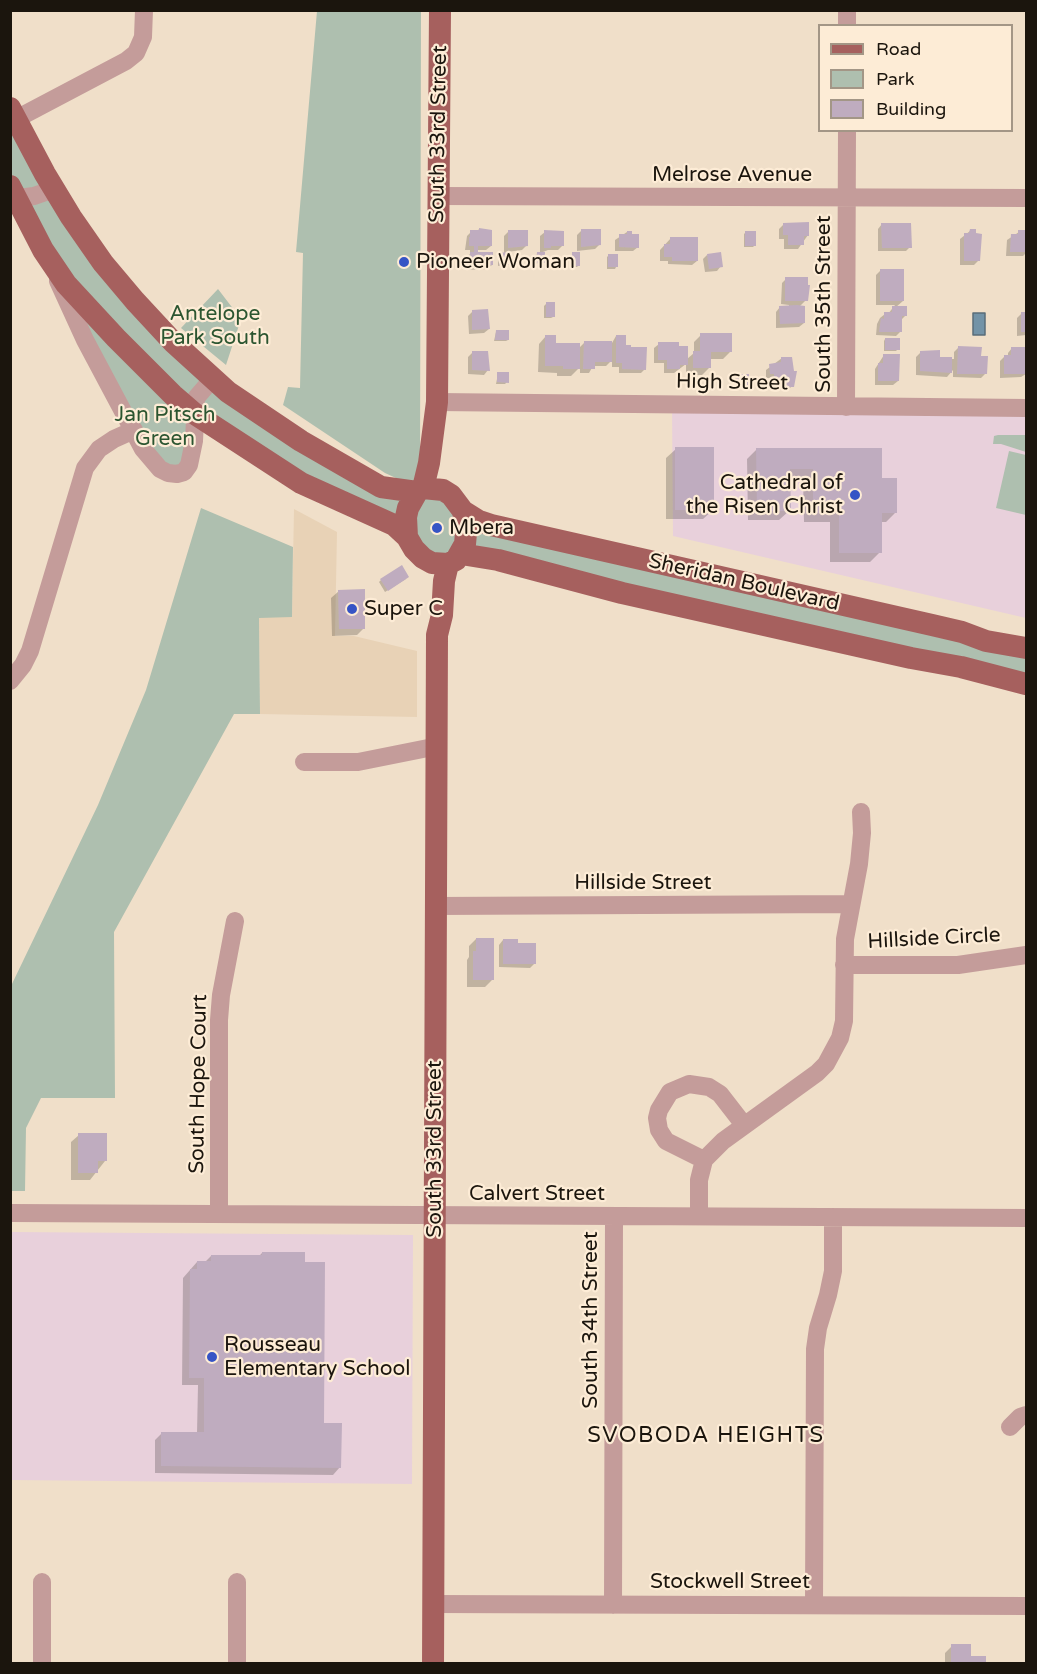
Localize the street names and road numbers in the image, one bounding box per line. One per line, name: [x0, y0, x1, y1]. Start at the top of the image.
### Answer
street label: South 33rd Street: [425, 45, 453, 223]
street label: Melrose Avenue: [652, 162, 812, 188]
street label: South 35th Street: [811, 215, 837, 393]
street label: High Street: [676, 369, 788, 397]
street label: Sheridan Boulevard: [646, 549, 842, 617]
street label: Hillside Street: [574, 870, 712, 896]
street label: Hillside Circle: [867, 923, 1001, 955]
street label: South Hope Court: [185, 994, 213, 1174]
street label: South 33rd Street: [422, 1060, 448, 1238]
street label: Calvert Street: [469, 1181, 605, 1207]
street label: South 34th Street: [578, 1231, 604, 1409]
street label: Stockwell Street: [650, 1569, 810, 1595]

